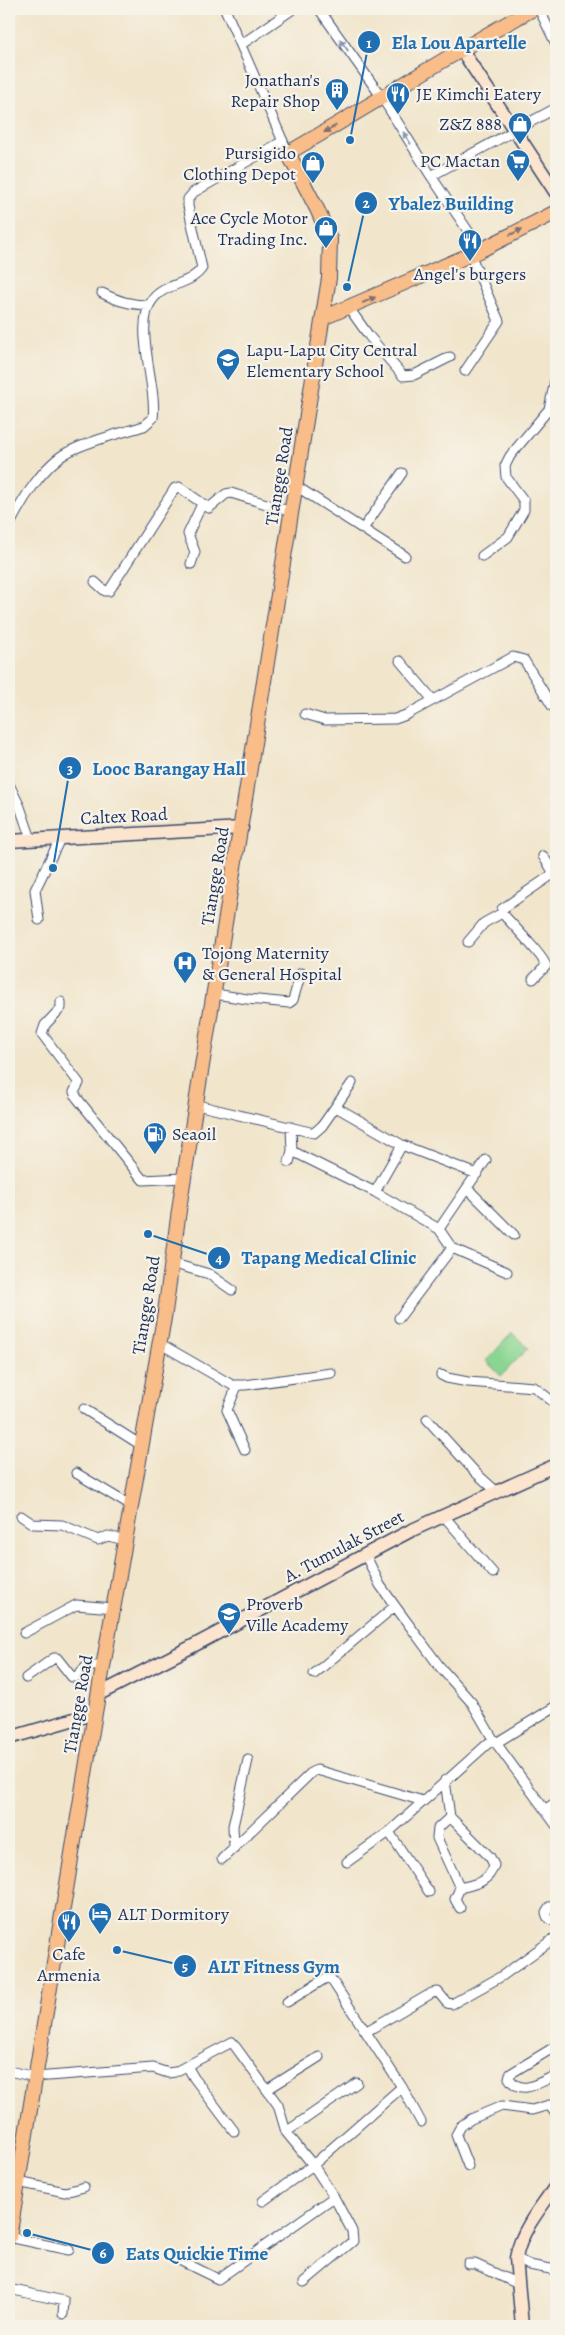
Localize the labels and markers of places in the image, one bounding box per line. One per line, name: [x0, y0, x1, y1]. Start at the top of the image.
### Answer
callout: Ela Lou Apartelle: [356, 25, 536, 59]
place label: Jonathan's Repair Shop: [231, 68, 320, 113]
building icon: Jonathan's Repair Shop: [324, 77, 350, 111]
restaurant icon: JE Kimchi Eatery: [385, 81, 411, 115]
place label: JE Kimchi Eatery: [416, 82, 542, 106]
shop icon: Z&Z 888: [507, 111, 533, 145]
place label: Z&Z 888: [439, 112, 502, 136]
place label: Pursigido Clothing Depot: [183, 141, 296, 186]
supermarket icon: PC Mactan: [505, 148, 531, 182]
place label: PC Mactan: [420, 149, 500, 173]
shop icon: Pursigido Clothing Depot: [300, 150, 326, 184]
callout: Ybalez Building: [353, 186, 523, 220]
place label: Ace Cycle Motor Trading Inc.: [190, 206, 308, 251]
shop icon: Ace Cycle Motor Trading Inc.: [313, 215, 339, 249]
restaurant icon: Angel's burgers: [457, 228, 483, 262]
place label: Angel's burgers: [413, 262, 526, 286]
place label: Lapu-Lapu City Central Elementary School: [246, 338, 418, 383]
school or university icon: Lapu-Lapu City Central Elementary School: [215, 347, 241, 381]
callout: Looc Barangay Hall: [58, 751, 256, 785]
place label: Tojong Maternity & General Hospital: [202, 941, 342, 986]
hospital icon: Tojong Maternity & General Hospital: [172, 950, 198, 984]
fuel station icon: Seaoil: [142, 1121, 168, 1155]
place label: Seaoil: [172, 1122, 217, 1146]
callout: Tapang Medical Clinic: [207, 1241, 427, 1275]
place label: Proverb Ville Academy: [245, 1592, 349, 1637]
school or university icon: Proverb Ville Academy: [216, 1601, 242, 1635]
hotel icon: ALT Dormitory: [87, 1901, 113, 1935]
place label: ALT Dormitory: [117, 1902, 230, 1926]
restaurant icon: Cafe Armenia: [56, 1909, 82, 1943]
place label: Cafe Armenia: [36, 1942, 101, 1987]
callout: ALT Fitness Gym: [173, 1949, 349, 1983]
callout: Eats Quickie Time: [90, 2236, 278, 2270]

